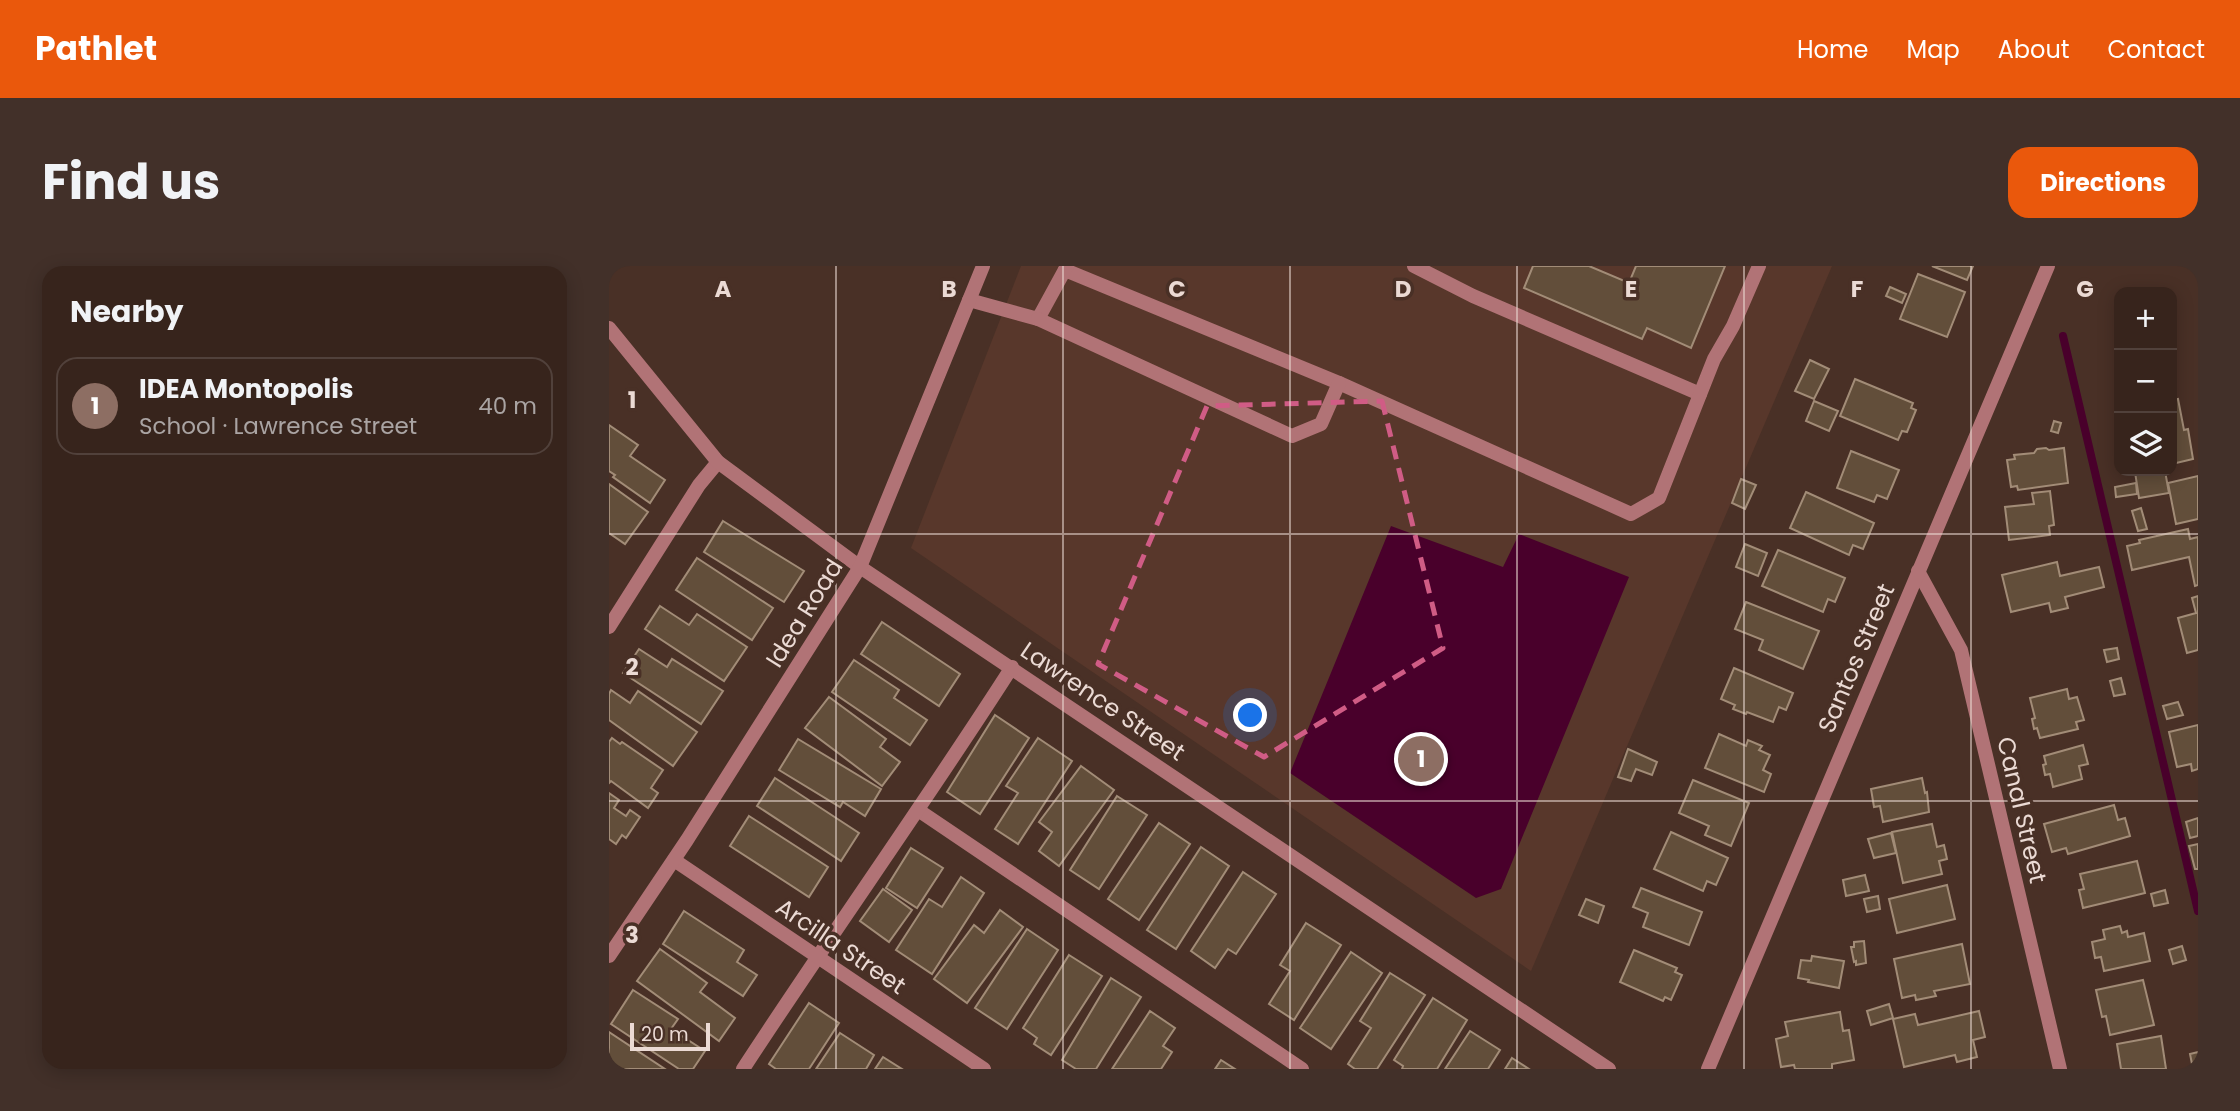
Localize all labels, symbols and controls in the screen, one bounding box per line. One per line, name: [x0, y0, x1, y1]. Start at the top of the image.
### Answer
text: Pathlet: [35, 25, 157, 72]
text: Home: [1797, 33, 1869, 66]
text: Map: [1907, 33, 1960, 66]
text: About: [1998, 33, 2069, 66]
text: Contact: [2107, 33, 2205, 66]
button: Directions: [2008, 147, 2198, 218]
text: Find us: [42, 148, 220, 216]
text: A: [715, 273, 732, 305]
text: B: [941, 273, 957, 305]
text: C: [1168, 273, 1186, 305]
text: D: [1395, 273, 1411, 305]
text: E: [1625, 273, 1637, 305]
text: F: [1851, 273, 1863, 305]
text: G: [2076, 273, 2094, 305]
map controls: [2114, 287, 2177, 476]
button: +: [2114, 287, 2177, 350]
text: Nearby: [70, 290, 184, 333]
button: −: [2114, 350, 2177, 413]
text: IDEA Montopolis: [139, 371, 353, 407]
text: 1: [628, 384, 636, 416]
text: 1: [91, 390, 99, 422]
text: 40 m: [478, 390, 537, 422]
text: School · Lawrence Street: [139, 410, 417, 442]
button: layers: [2114, 413, 2177, 476]
street label: Idea Road: [758, 553, 850, 673]
street label: Santos Street: [1810, 578, 1902, 738]
street label: Lawrence Street: [1014, 634, 1192, 768]
text: 2: [625, 651, 639, 683]
your location: [1233, 698, 1267, 732]
pin: 1: [1398, 733, 1444, 785]
street label: Canal Street: [1989, 734, 2055, 886]
street label: Arcilla Street: [769, 890, 913, 1002]
text: 3: [625, 919, 639, 951]
scale bar: [630, 1020, 711, 1052]
text: 20 m: [641, 1021, 689, 1048]

